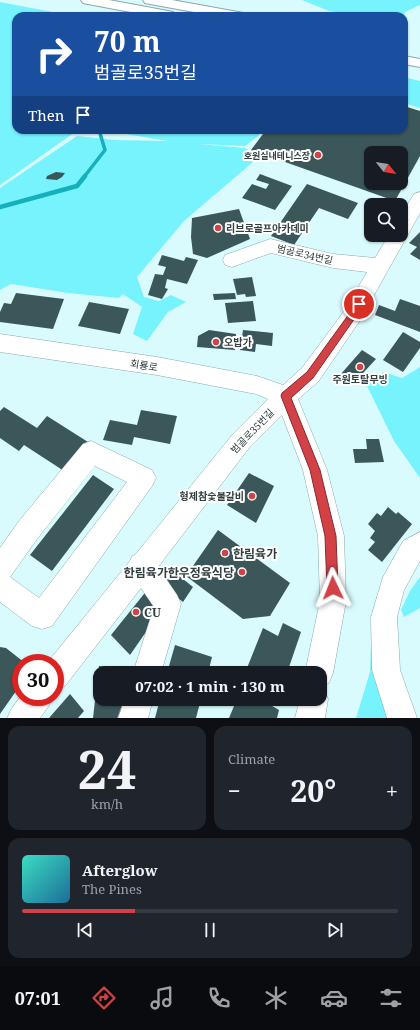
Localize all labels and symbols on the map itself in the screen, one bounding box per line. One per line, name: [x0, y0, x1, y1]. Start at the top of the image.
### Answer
north arrow: [364, 146, 408, 190]
place label: 호원실내테니스장: [244, 149, 310, 162]
marker: 호원실내테니스장: [313, 150, 323, 160]
place label: 리브로골프아카데미: [226, 221, 309, 235]
marker: 리브로골프아카데미: [213, 223, 223, 233]
street label: 범골로34번길: [276, 241, 334, 267]
pin: [342, 287, 376, 321]
place label: 오밥가: [224, 335, 252, 349]
marker: 오밥가: [211, 337, 221, 347]
street label: 회룡로: [129, 356, 159, 374]
marker: 주원토탈무빙: [355, 362, 365, 372]
place label: 주원토탈무빙: [332, 372, 388, 386]
street label: 범골로35번길: [227, 406, 277, 456]
place label: 형제참숯불갈비: [180, 489, 244, 503]
marker: 형제참숯불갈비: [247, 491, 257, 501]
place label: 한림육가: [233, 545, 277, 562]
marker: 한림육가: [220, 548, 230, 558]
place label: 한림육가한우정육식당: [124, 564, 234, 581]
marker: 한림육가한우정육식당: [237, 567, 247, 577]
position arrow: [312, 567, 354, 609]
place label: CU: [144, 604, 161, 621]
marker: CU: [131, 607, 141, 617]
speed limit sign: 30: [12, 654, 64, 706]

